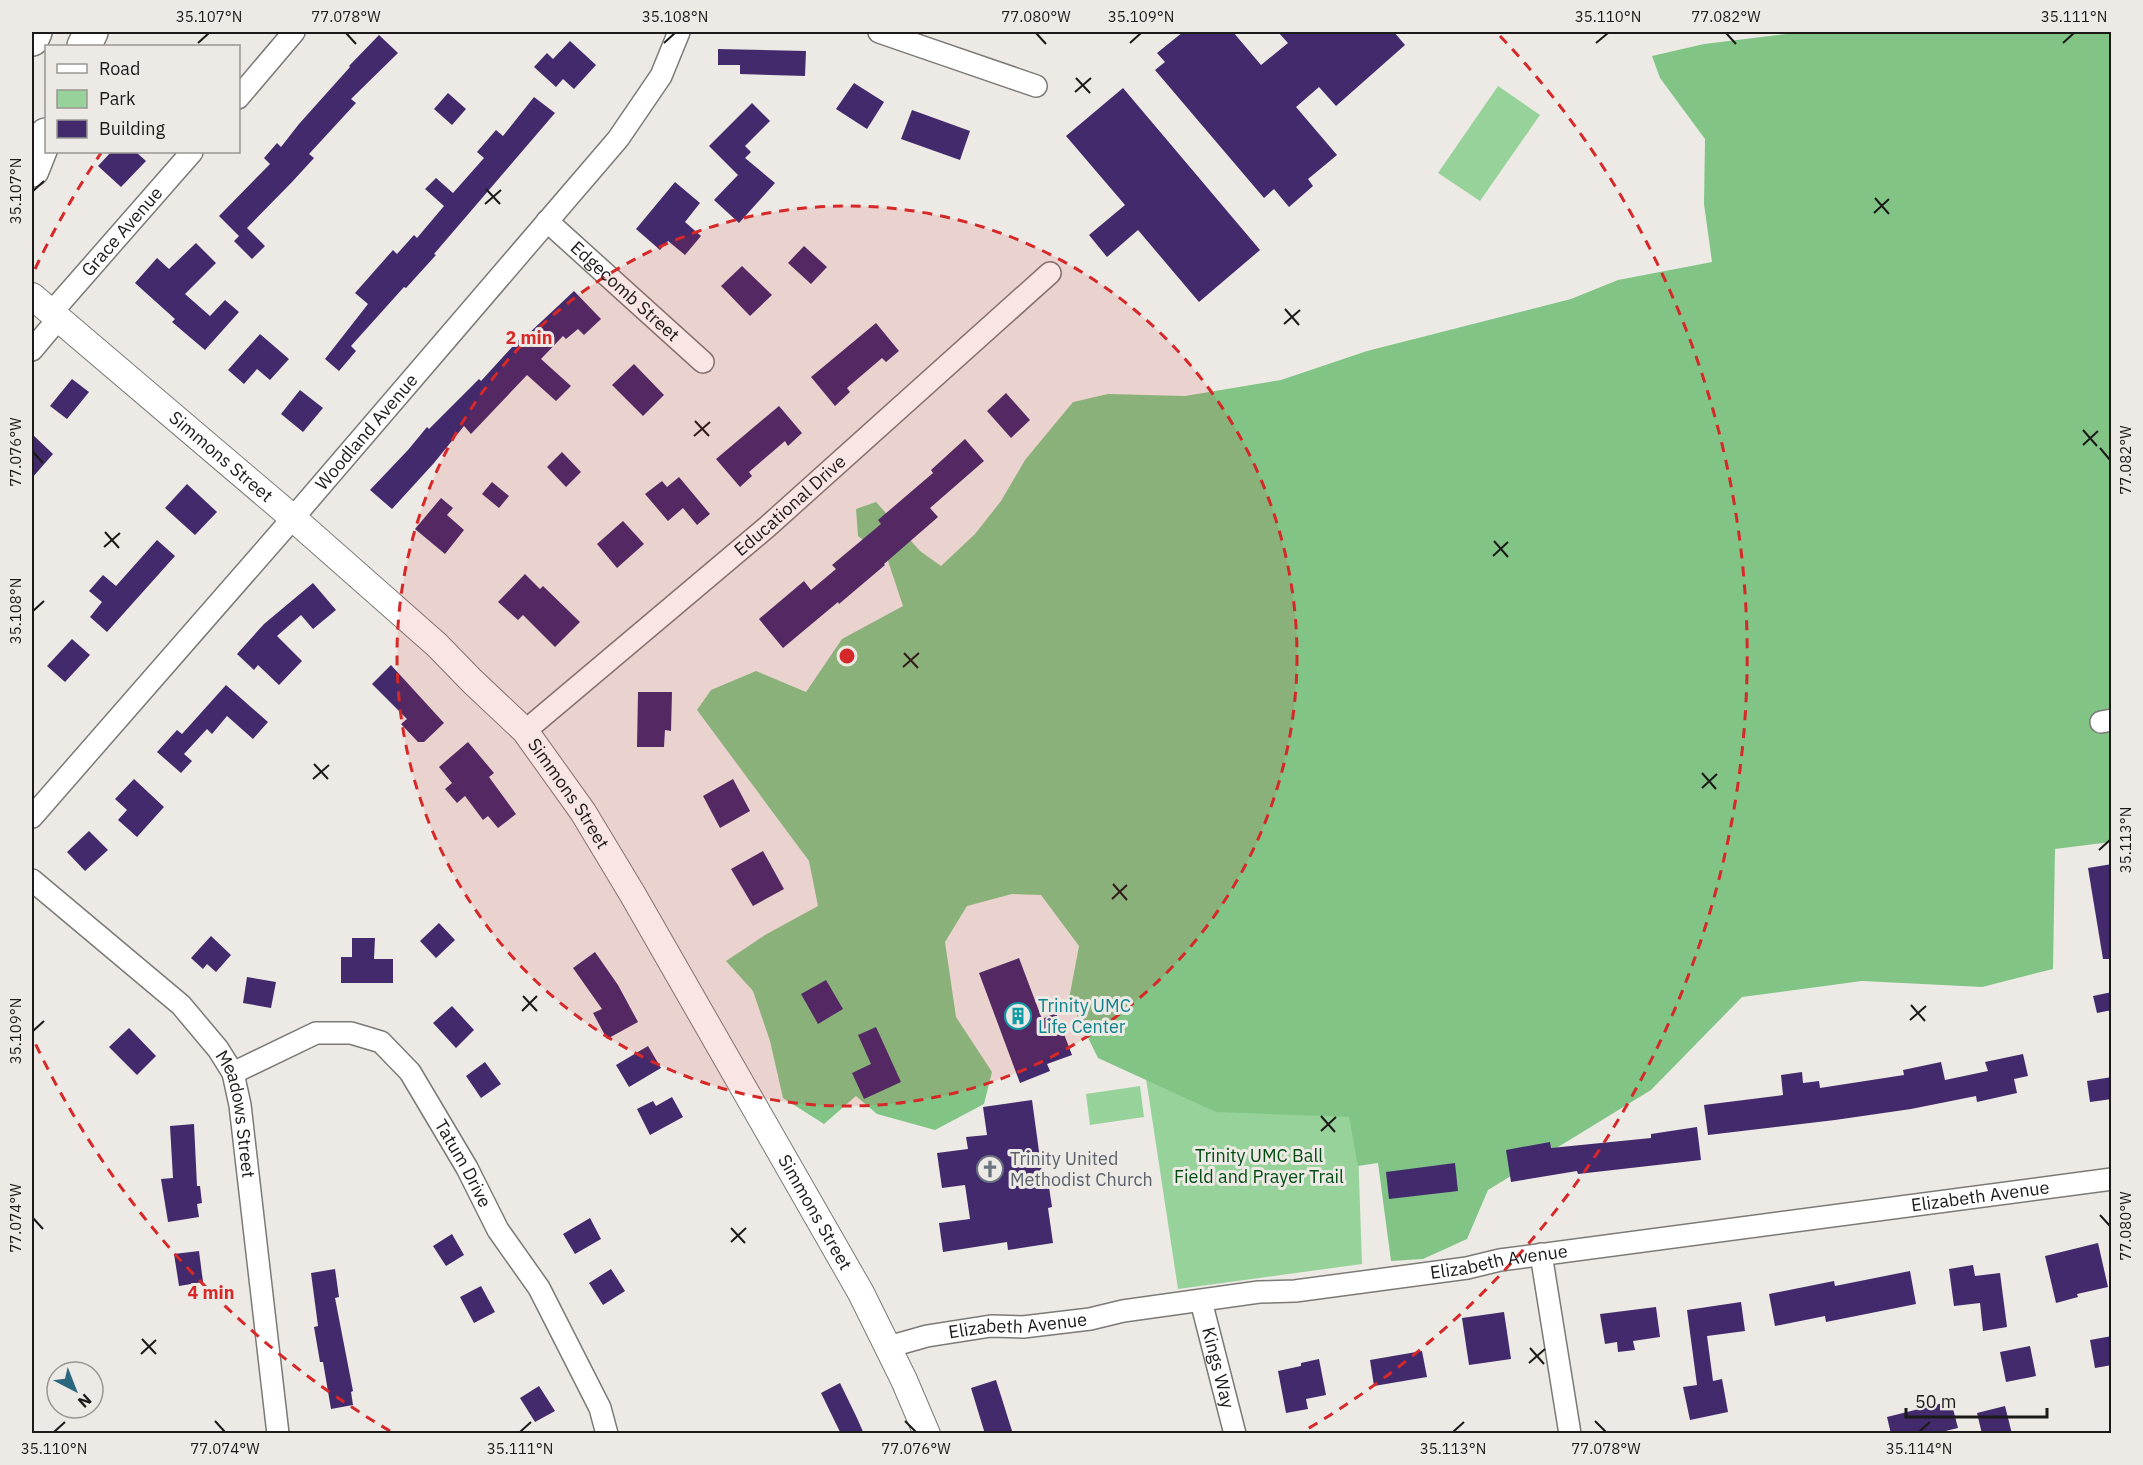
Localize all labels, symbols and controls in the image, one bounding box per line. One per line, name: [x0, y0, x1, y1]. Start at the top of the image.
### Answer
text: 35.107°N: [176, 7, 242, 26]
text: 77.078°W: [311, 7, 381, 26]
text: 35.108°N: [642, 7, 708, 26]
text: 77.080°W: [1001, 7, 1071, 26]
text: 35.109°N: [1108, 7, 1174, 26]
text: 35.110°N: [1575, 7, 1641, 26]
text: 77.082°W: [1691, 7, 1761, 26]
text: 35.111°N: [2041, 7, 2107, 26]
legend: [45, 45, 240, 153]
text: Road: [99, 57, 140, 80]
text: Park: [99, 87, 136, 110]
text: Building: [99, 117, 166, 140]
text: 35.107°N: [6, 158, 25, 224]
street label: Grace Avenue: [76, 182, 167, 281]
street label: Edgecomb Street: [566, 236, 684, 346]
text: 2 min: [505, 326, 553, 349]
street label: Woodland Avenue: [310, 369, 423, 495]
street label: Simmons Street: [165, 406, 278, 507]
text: 77.076°W: [6, 417, 25, 487]
text: 77.082°W: [2116, 425, 2135, 495]
street label: Educational Drive: [729, 450, 850, 561]
text: 35.108°N: [6, 578, 25, 644]
centre of rings: [837, 646, 857, 666]
street label: Simmons Street: [523, 734, 615, 853]
text: 35.113°N: [2116, 807, 2135, 873]
place label: Trinity UMC Life Center: [1038, 994, 1131, 1038]
text: 35.109°N: [6, 998, 25, 1064]
building icon: Trinity UMC Life Center: [1003, 1001, 1033, 1031]
street label: Meadows Street: [211, 1046, 260, 1179]
street label: Tatum Drive: [430, 1115, 497, 1211]
park label: Trinity UMC Ball Field and Prayer Trail: [1174, 1144, 1344, 1188]
place label: Trinity United Methodist Church: [1010, 1147, 1153, 1191]
street label: Simmons Street: [773, 1150, 857, 1274]
church icon: Trinity United Methodist Church: [975, 1154, 1005, 1184]
street label: Elizabeth Avenue: [1910, 1175, 2051, 1216]
text: 77.074°W: [6, 1183, 25, 1253]
text: 77.080°W: [2116, 1191, 2135, 1261]
street label: Elizabeth Avenue: [1429, 1239, 1569, 1284]
text: 4 min: [187, 1281, 235, 1304]
street label: Elizabeth Avenue: [947, 1307, 1088, 1343]
street label: Kings Way: [1197, 1325, 1240, 1411]
north arrow: [45, 1360, 105, 1420]
scale bar: [1906, 1381, 2047, 1419]
text: N: [74, 1390, 96, 1412]
text: 50 m: [1915, 1390, 1957, 1413]
text: 35.110°N: [21, 1439, 87, 1458]
text: 77.074°W: [190, 1439, 260, 1458]
text: 35.111°N: [487, 1439, 553, 1458]
text: 77.076°W: [881, 1439, 951, 1458]
text: 35.113°N: [1420, 1439, 1486, 1458]
text: 77.078°W: [1571, 1439, 1641, 1458]
text: 35.114°N: [1886, 1439, 1952, 1458]

